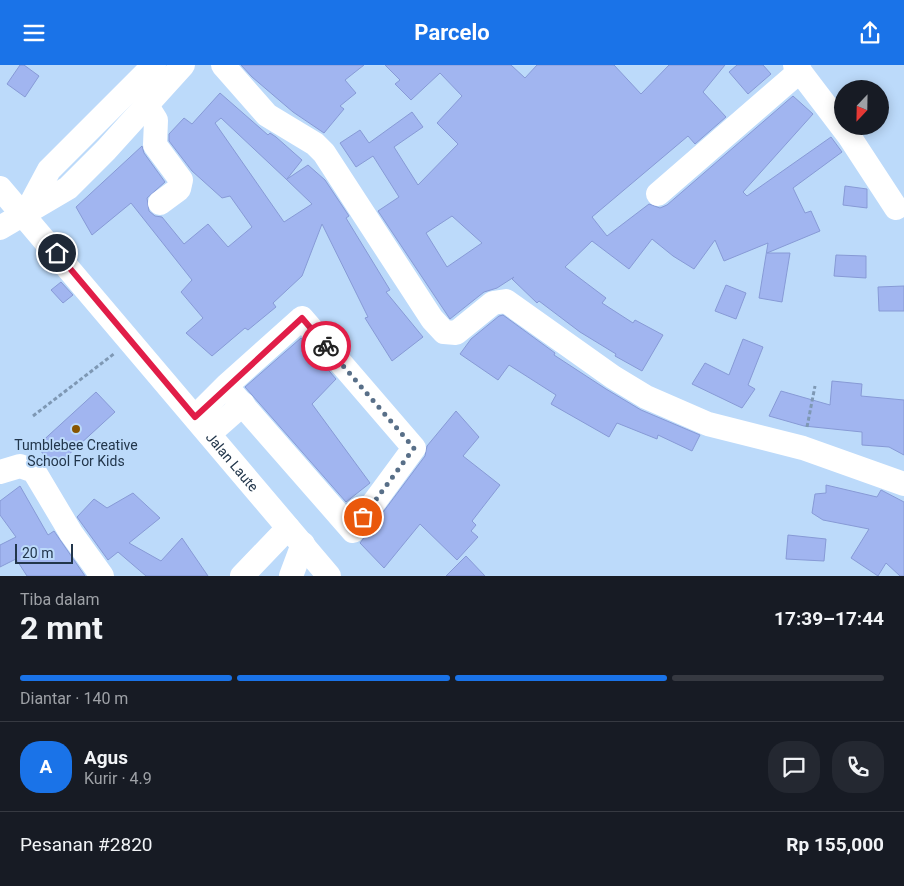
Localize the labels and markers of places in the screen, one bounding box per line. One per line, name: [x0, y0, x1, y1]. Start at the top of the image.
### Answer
pin: [36, 232, 78, 274]
marker: Tumblebee Creative School For Kids: [70, 423, 82, 435]
place label: Tumblebee Creative School For Kids: [14, 437, 138, 469]
pin: [342, 496, 384, 538]

